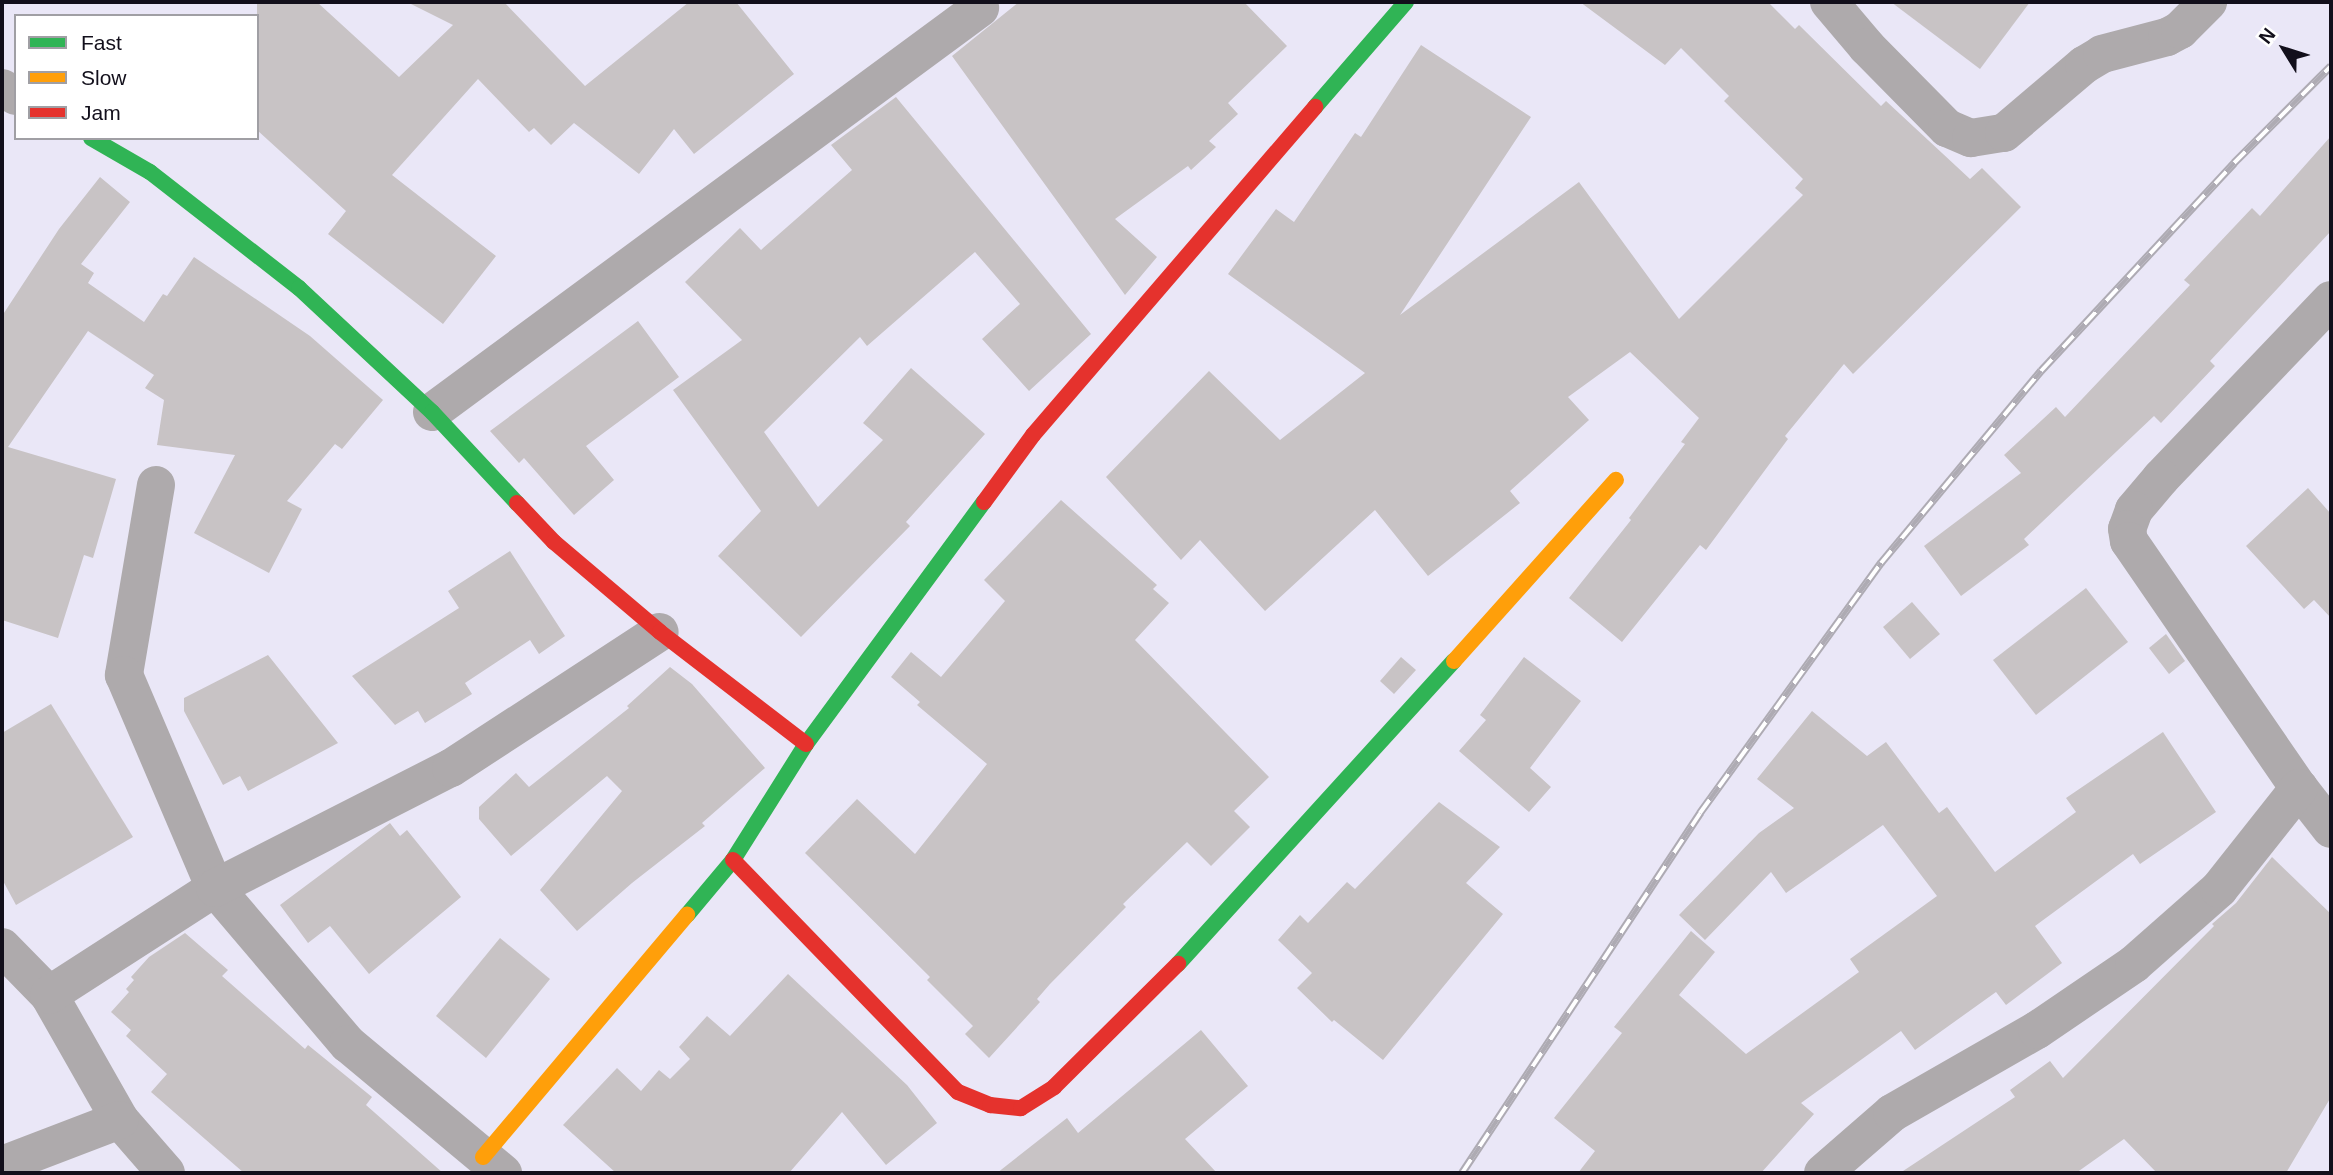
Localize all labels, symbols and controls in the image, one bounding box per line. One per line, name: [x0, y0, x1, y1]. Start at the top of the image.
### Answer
legend: [14, 14, 259, 140]
north arrow: [2249, 14, 2319, 84]
text: N: [2255, 24, 2280, 48]
text: Fast: [81, 31, 122, 54]
text: Slow: [81, 66, 127, 89]
text: Jam: [81, 101, 121, 124]

